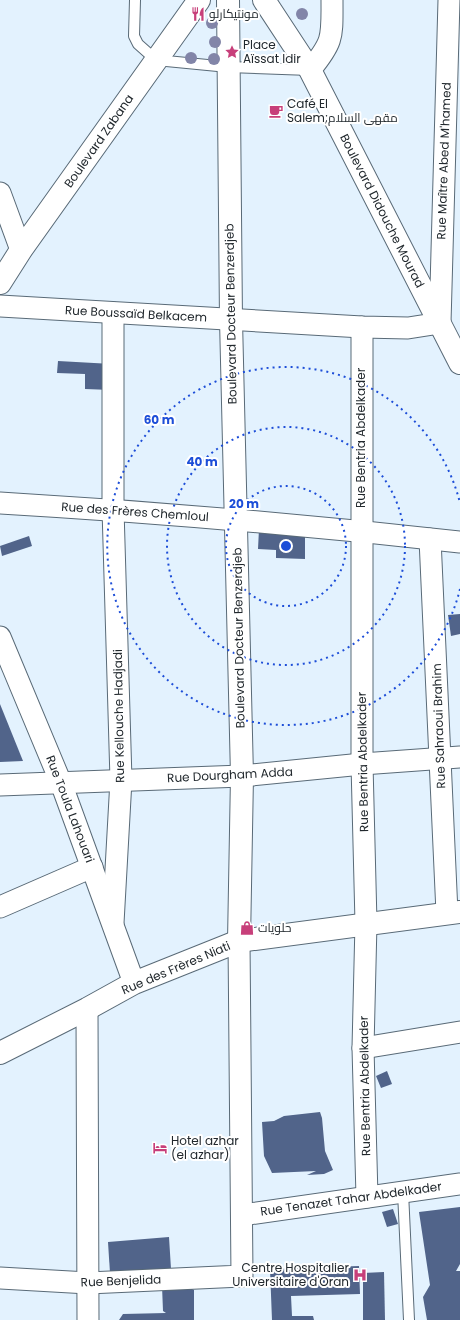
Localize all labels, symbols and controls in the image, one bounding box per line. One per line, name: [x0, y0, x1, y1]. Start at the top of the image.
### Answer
place label: مونتيكارلو: [209, 5, 259, 22]
restaurant icon: مونتيكارلو: [190, 6, 206, 22]
place label: Place Aïssat Idir: [243, 36, 301, 67]
place icon: Place Aïssat Idir: [224, 44, 240, 60]
street label: Rue Maître Abed M'hamed: [432, 82, 455, 240]
street label: Boulevard Zabana: [60, 91, 137, 191]
place label: Café El Salem;مقهى السلام: [287, 95, 398, 126]
cafe icon: Café El Salem;مقهى السلام: [268, 103, 284, 119]
street label: Boulevard Didouche Mourad: [336, 131, 429, 291]
street label: Boulevard Docteur Benzerdjeb: [220, 223, 241, 405]
street label: Rue Boussaïd Belkacem: [64, 301, 208, 326]
street label: Rue Bentria Abdelkader: [352, 367, 369, 508]
text: 60 m: [144, 411, 175, 428]
text: 40 m: [186, 453, 218, 470]
text: 20 m: [229, 495, 259, 512]
street label: Rue des Frères Chemloul: [61, 498, 209, 525]
centre of rings: [279, 539, 293, 553]
street label: Boulevard Docteur Benzerdjeb: [228, 547, 249, 729]
street label: Rue Kellouche Hadjadi: [109, 649, 128, 783]
street label: Rue Sahraoui Brahim: [428, 663, 449, 789]
street label: Rue Bentria Abdelkader: [353, 691, 372, 832]
street label: Rue Toula Lahouari: [42, 753, 99, 865]
street label: Rue Dourgham Adda: [167, 763, 293, 786]
place label: حلويات: [258, 919, 292, 936]
shop icon: حلويات: [239, 920, 255, 936]
street label: Rue des Frères Niati: [119, 937, 233, 998]
street label: Rue Bentria Abdelkader: [355, 1015, 374, 1156]
place label: Hotel azhar (el azhar): [171, 1132, 239, 1163]
hotel icon: Hotel azhar (el azhar): [152, 1140, 168, 1156]
street label: Rue Tenazet Tahar Abdelkader: [259, 1177, 443, 1220]
place label: Centre Hospitalier Universitaire d'Oran: [232, 1259, 350, 1290]
hospital icon: Centre Hospitalier Universitaire d'Oran: [352, 1267, 368, 1283]
street label: Rue Benjelida: [80, 1271, 162, 1290]

